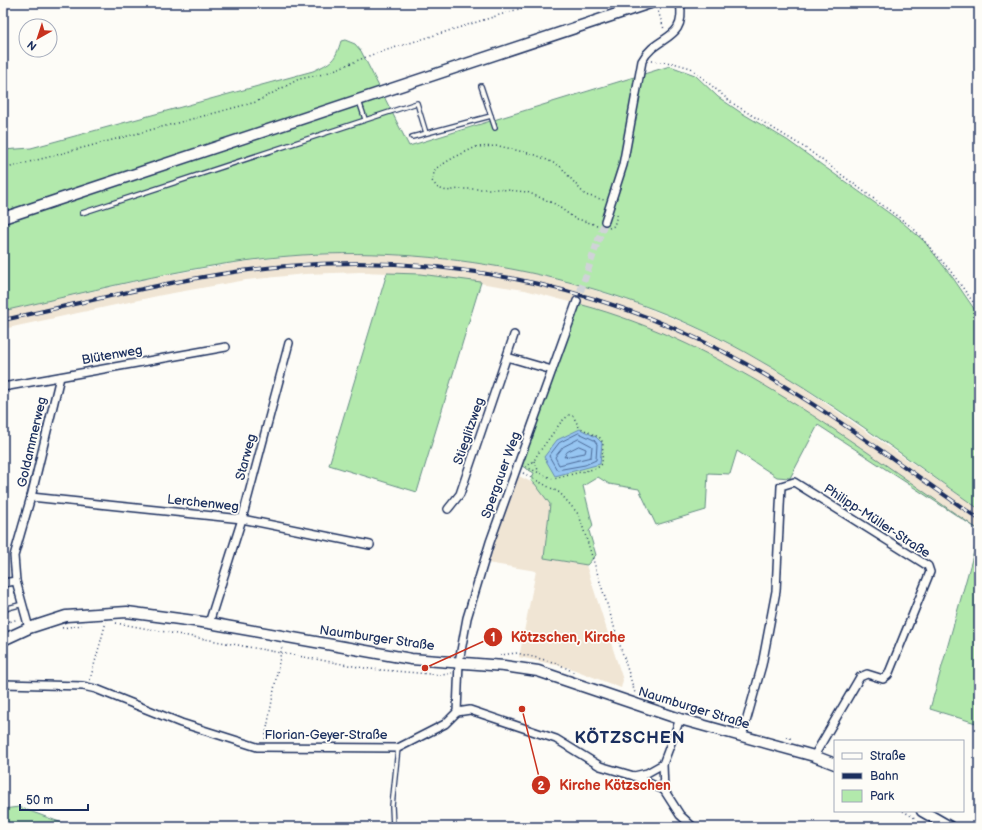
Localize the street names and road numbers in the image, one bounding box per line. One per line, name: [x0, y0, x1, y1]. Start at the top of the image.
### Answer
street label: Blütenweg: [80, 342, 144, 368]
street label: Goldammerweg: [14, 395, 50, 489]
street label: Stieglitzweg: [450, 395, 488, 467]
street label: Spergauer Weg: [478, 429, 524, 521]
street label: Starweg: [232, 432, 260, 482]
street label: Philipp-Müller-Straße: [821, 481, 934, 562]
street label: Lerchenweg: [166, 491, 240, 515]
street label: Naumburger Straße: [318, 622, 436, 654]
street label: Naumburger Straße: [636, 683, 752, 733]
street label: Florian-Geyer-Straße: [265, 727, 388, 743]

